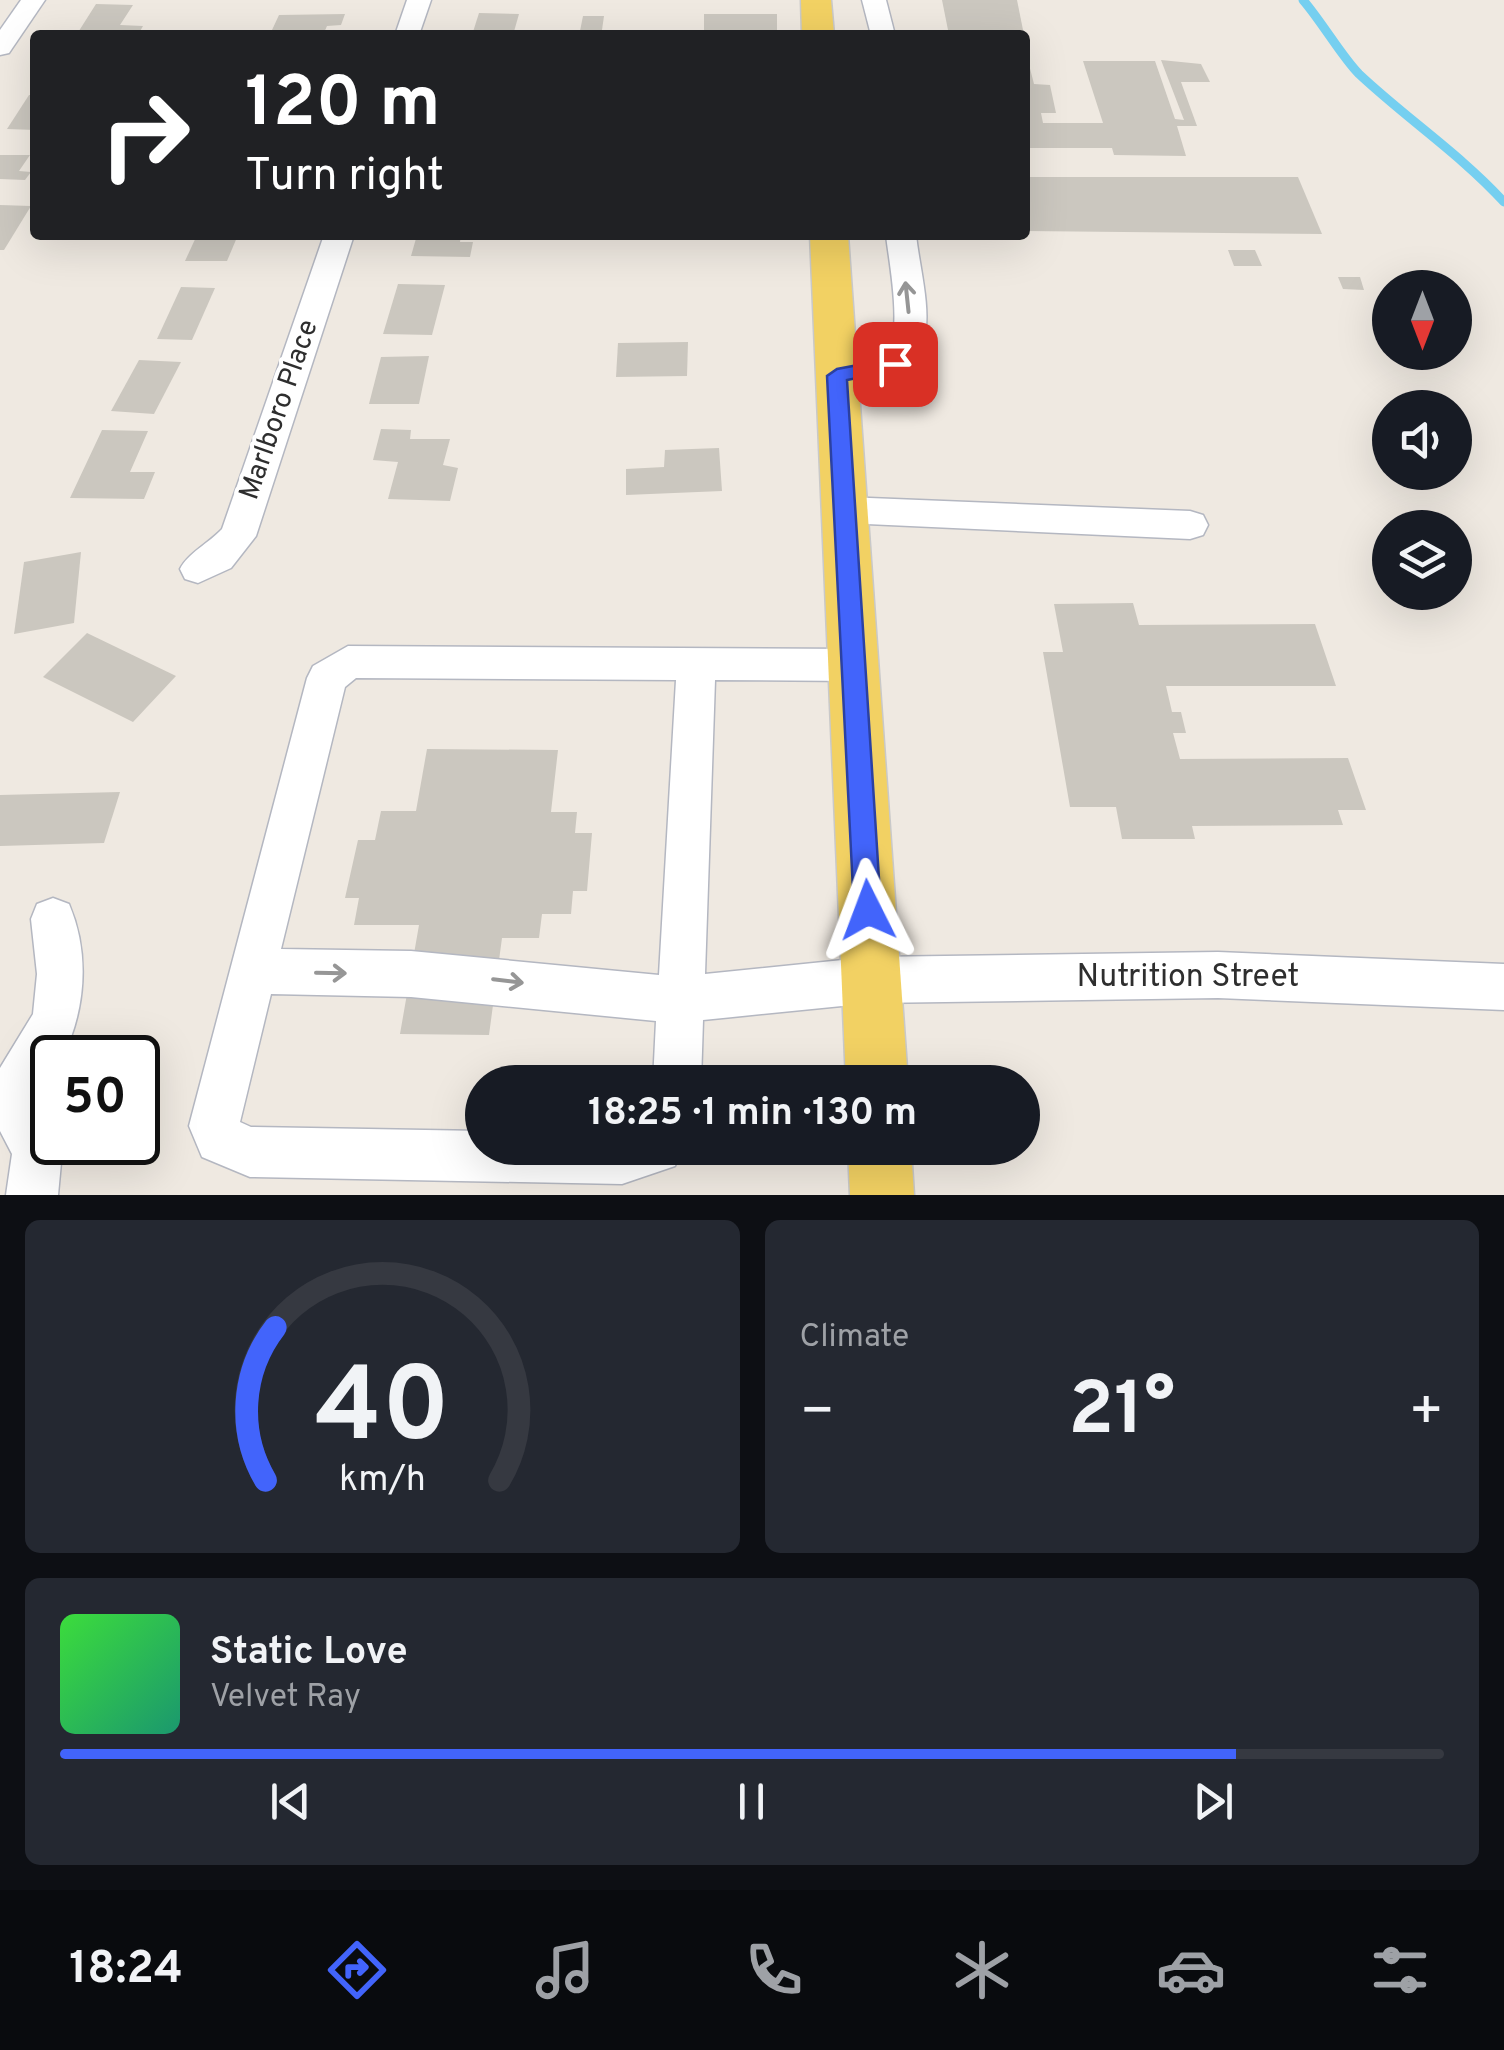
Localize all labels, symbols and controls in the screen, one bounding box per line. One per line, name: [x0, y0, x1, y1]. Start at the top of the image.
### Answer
text: 120 m: [245, 62, 441, 151]
icon: right: [80, 70, 210, 200]
text: Turn right: [245, 149, 444, 206]
north arrow: [1372, 270, 1472, 370]
map controls: [1372, 270, 1472, 610]
one-way arrow: [898, 281, 917, 313]
street label: Marlboro Place: [232, 315, 328, 505]
pin: [853, 322, 938, 407]
icon: arrive: [868, 337, 923, 392]
button: sound: [1372, 390, 1472, 490]
button: layers: [1372, 510, 1472, 610]
position arrow: [816, 858, 920, 962]
street label: Nutrition Street: [1077, 958, 1299, 998]
one-way arrow: [315, 963, 347, 982]
one-way arrow: [491, 973, 523, 991]
speed limit sign: 50: [30, 1035, 160, 1165]
text: 18:25 · 1 min · 130 m: [588, 1090, 917, 1139]
text: Climate: [800, 1318, 909, 1358]
text: 40: [315, 1346, 450, 1478]
text: 21°: [1068, 1366, 1175, 1461]
text: −: [800, 1379, 835, 1449]
text: +: [1409, 1379, 1444, 1449]
text: km/h: [339, 1458, 426, 1504]
text: Static Love: [210, 1629, 408, 1678]
text: Velvet Ray: [210, 1678, 361, 1718]
icon: previous: [263, 1774, 318, 1829]
icon: pause: [724, 1774, 779, 1829]
icon: next: [1186, 1774, 1241, 1829]
icon: directions: [322, 1935, 392, 2005]
icon: music: [530, 1935, 600, 2005]
icon: phone: [739, 1935, 809, 2005]
icon: climate: [947, 1935, 1017, 2005]
icon: car: [1156, 1935, 1226, 2005]
icon: filters: [1365, 1935, 1435, 2005]
text: 18:24: [69, 1942, 183, 1999]

